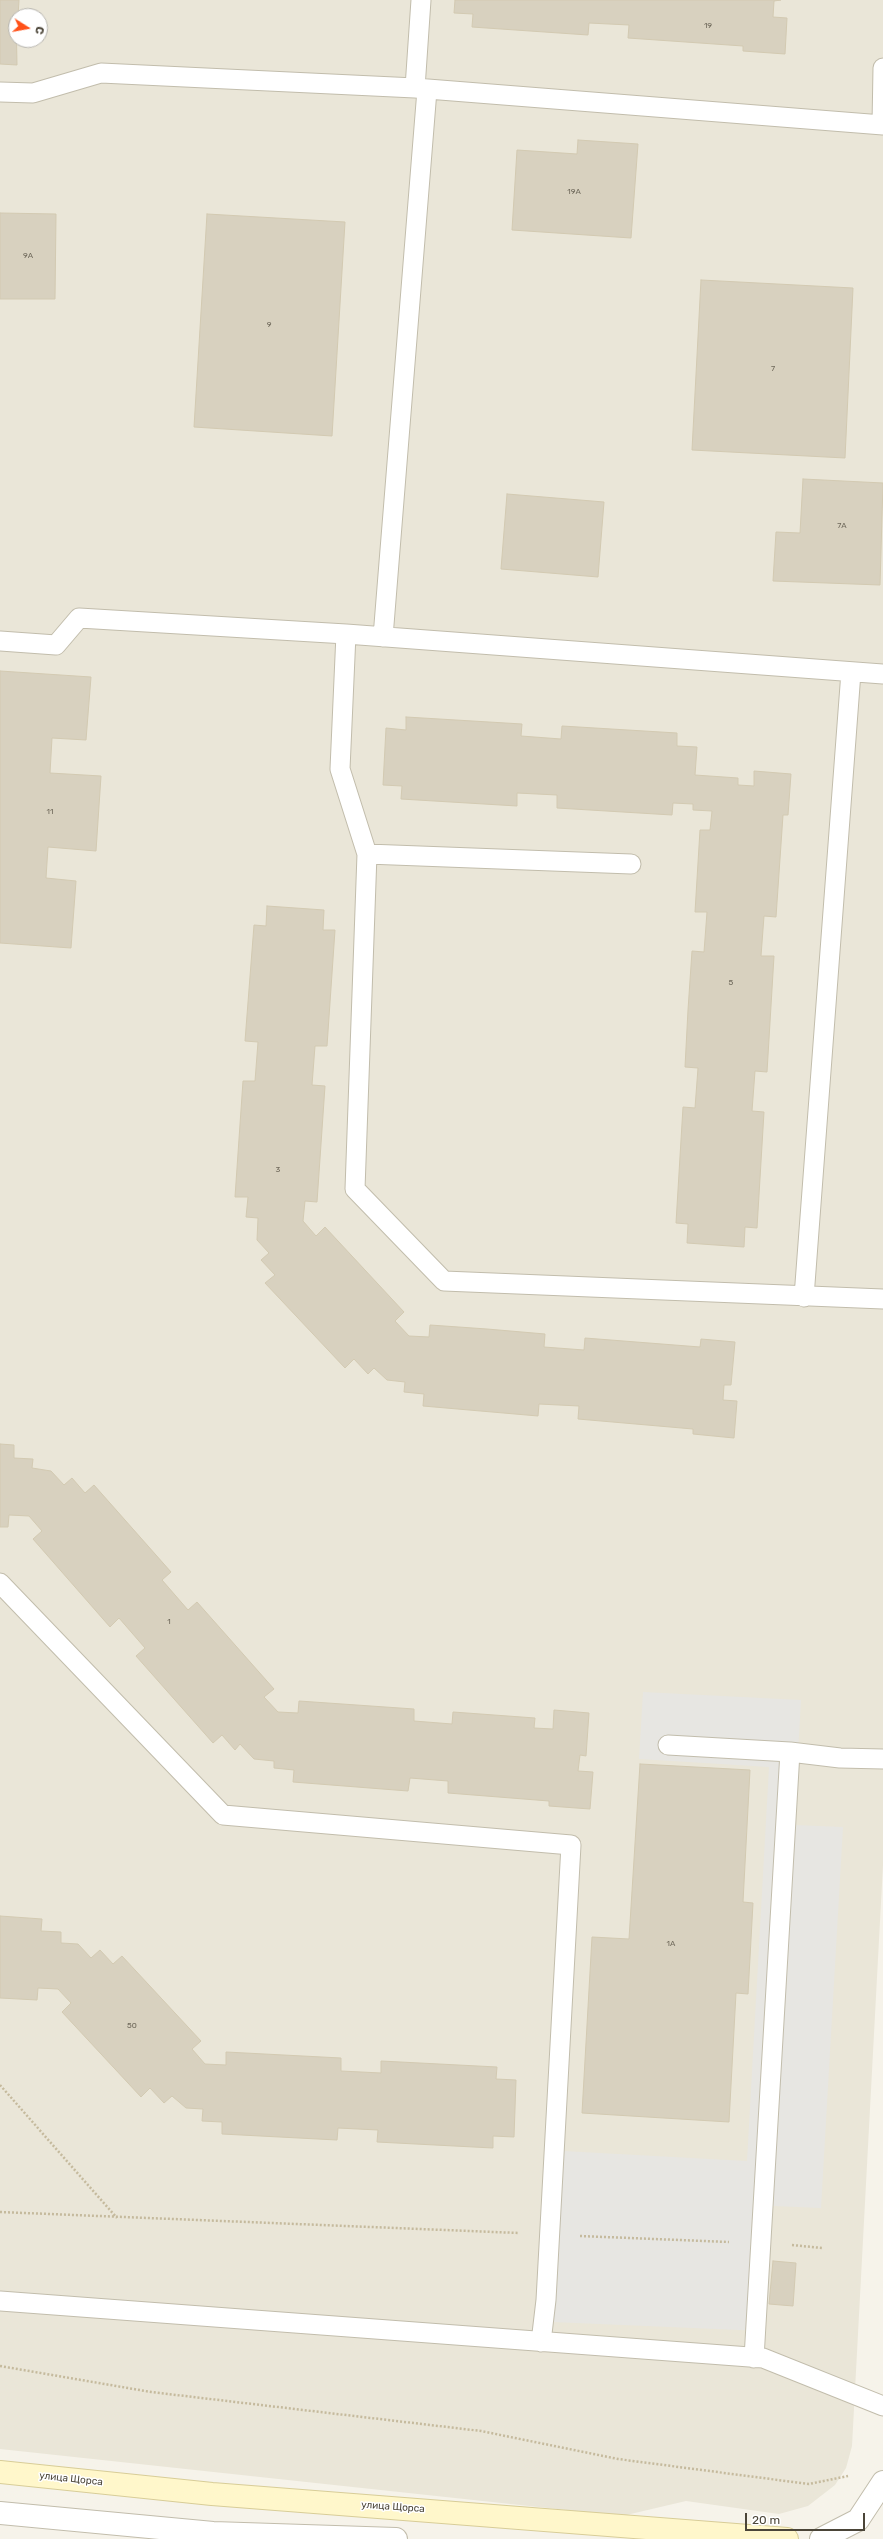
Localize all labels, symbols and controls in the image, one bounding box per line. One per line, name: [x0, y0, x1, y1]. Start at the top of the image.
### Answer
north arrow: [8, 8, 48, 48]
house number: 19: [704, 21, 712, 31]
text: С: [32, 25, 46, 35]
house number: 19А: [567, 187, 581, 197]
house number: 9А: [23, 251, 33, 261]
house number: 9: [267, 320, 271, 330]
house number: 7: [771, 364, 775, 374]
house number: 7А: [837, 521, 847, 531]
house number: 11: [47, 807, 53, 817]
house number: 5: [729, 978, 733, 988]
house number: 3: [276, 1165, 280, 1175]
house number: 1: [167, 1617, 171, 1627]
house number: 1А: [667, 1939, 675, 1949]
house number: 50: [127, 2021, 137, 2031]
street label: улица Щорса: [39, 2470, 103, 2488]
street label: улица Щорса: [361, 2499, 425, 2515]
scale bar: [747, 2505, 867, 2531]
text: 20 m: [752, 2513, 780, 2527]

